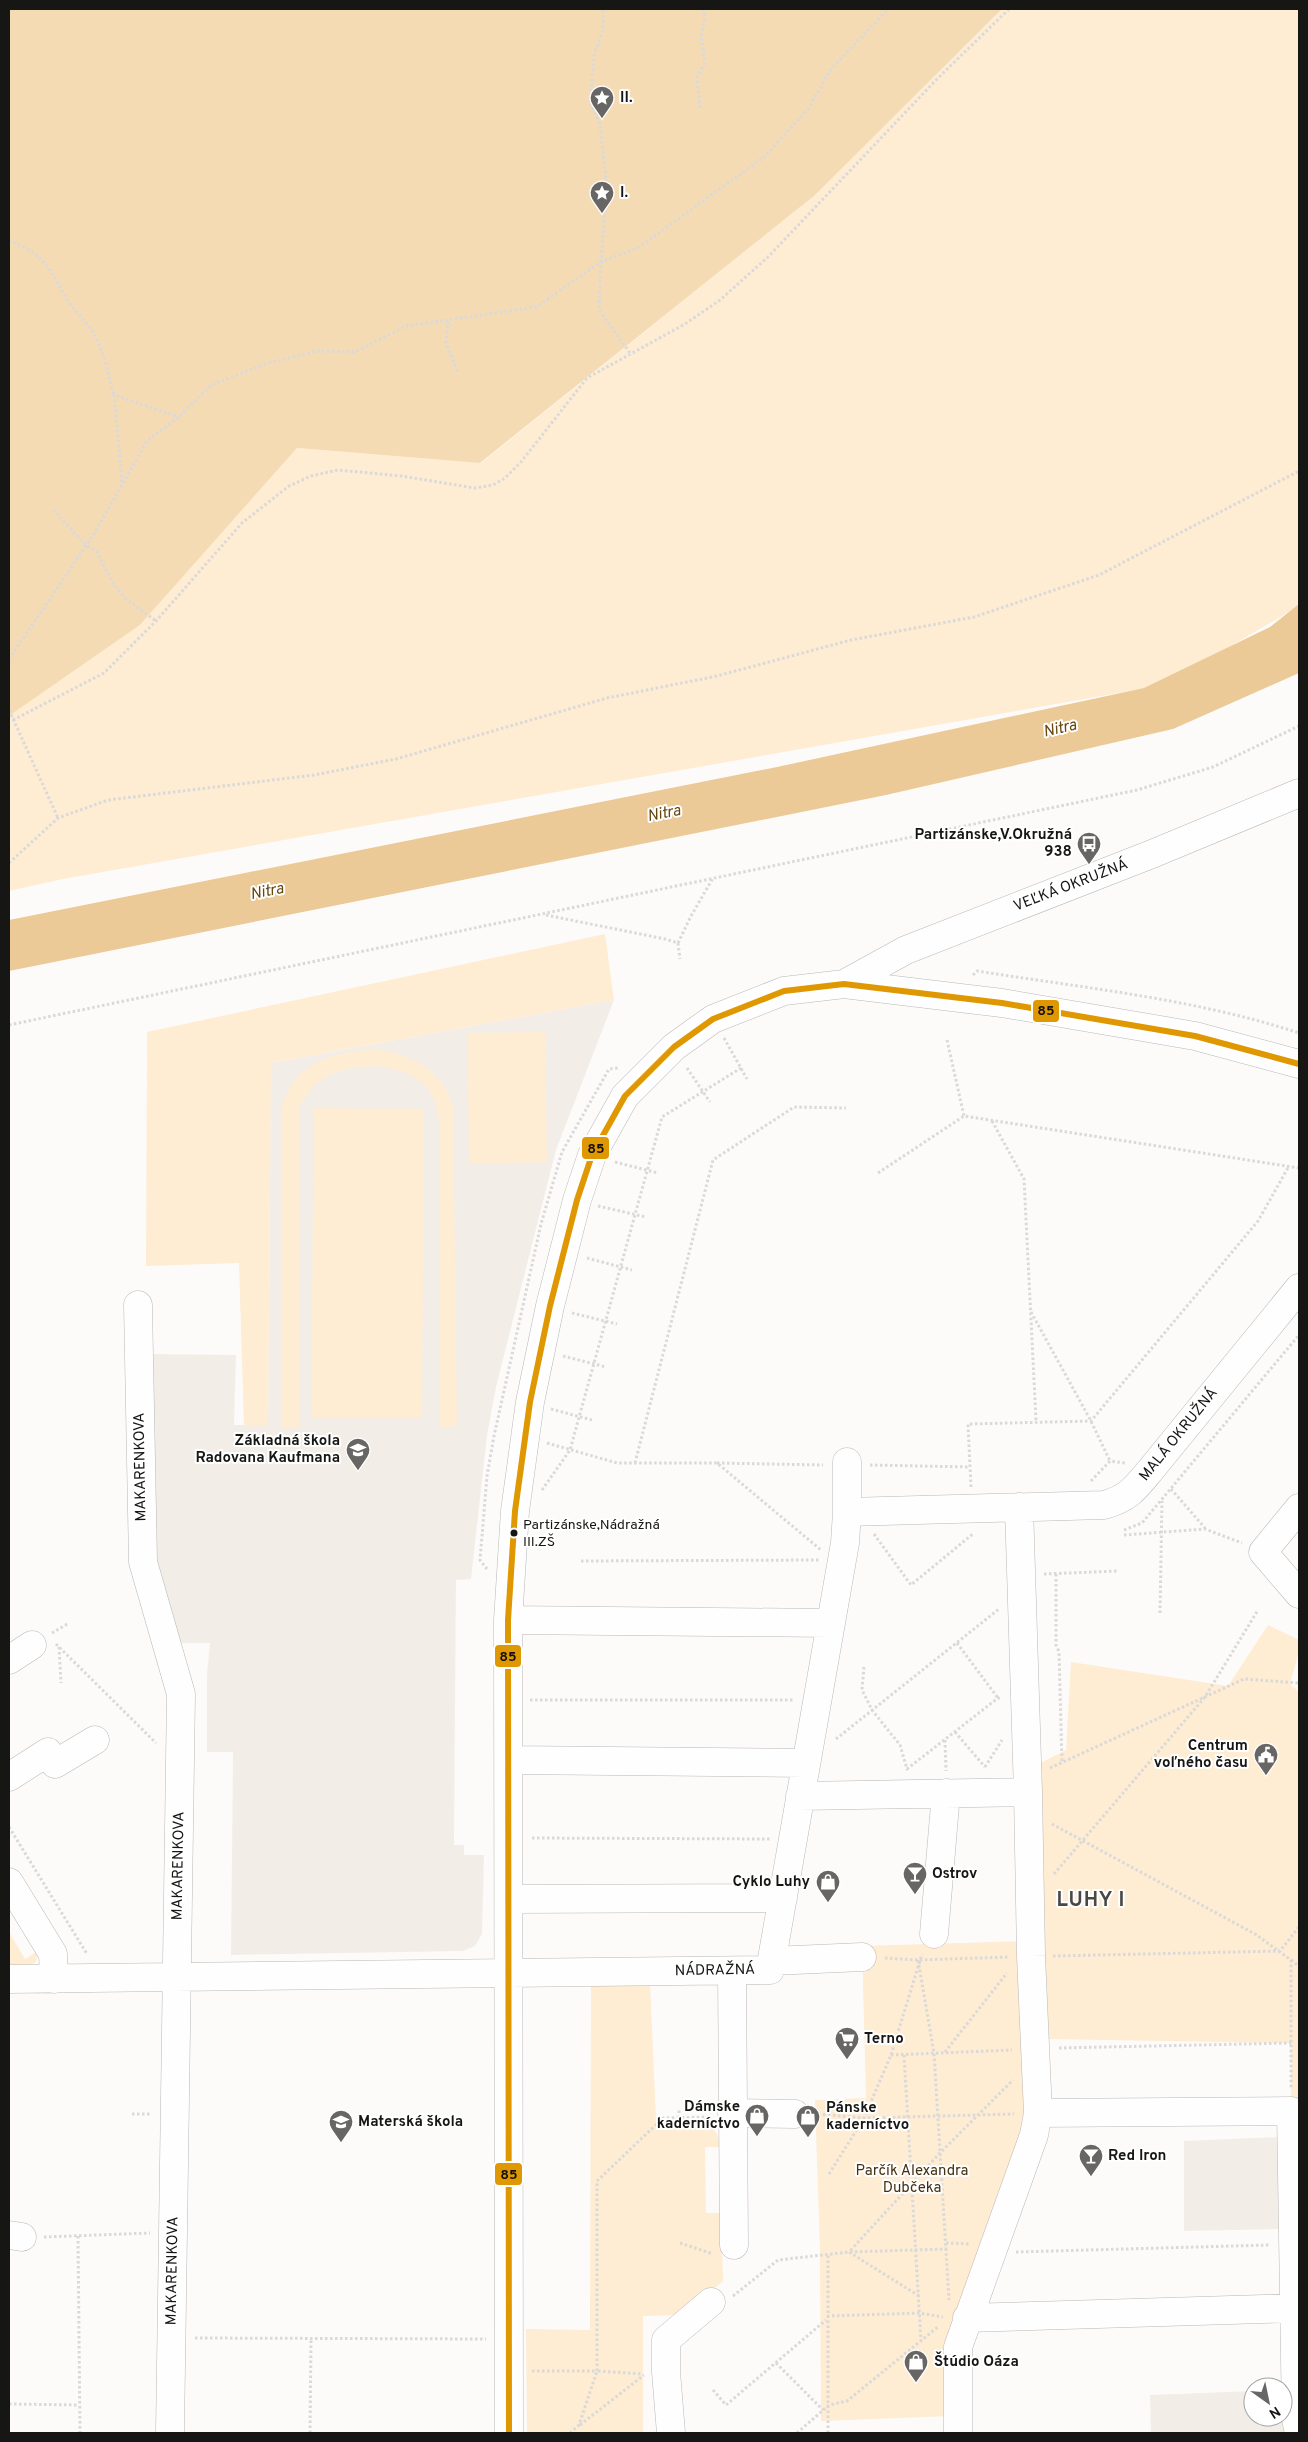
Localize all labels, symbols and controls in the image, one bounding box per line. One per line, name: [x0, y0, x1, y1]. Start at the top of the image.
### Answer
place icon: II.: [589, 85, 615, 119]
place label: II.: [620, 89, 633, 108]
place icon: I.: [589, 180, 615, 214]
place label: I.: [620, 184, 629, 203]
water label: Nitra: [1041, 715, 1079, 743]
water label: Nitra: [645, 801, 683, 827]
place label: Partizánske,V.Okružná 938: [915, 826, 1072, 862]
bus stop icon: Partizánske,V.Okružná 938: [1076, 831, 1102, 865]
street label: VEĽKÁ OKRUŽNÁ: [1011, 855, 1131, 917]
water label: Nitra: [248, 879, 286, 905]
line badge: 85: [1032, 999, 1060, 1023]
text: 85: [1037, 1003, 1055, 1020]
line badge: 85: [581, 1136, 610, 1160]
text: 85: [587, 1141, 605, 1158]
street label: MALÁ OKRUŽNÁ: [1135, 1384, 1222, 1486]
street label: MAKARENKOVA: [131, 1412, 151, 1522]
place label: Základná škola Radovana Kaufmana: [195, 1432, 340, 1468]
school or university icon: Základná škola Radovana Kaufmana: [345, 1437, 371, 1471]
place label: Partizánske,Nádražná III.ZŠ: [523, 1517, 660, 1551]
marker: Partizánske,Nádražná III.ZŠ: [509, 1528, 519, 1538]
line badge: 85: [494, 1644, 522, 1668]
text: 85: [499, 1649, 517, 1666]
place label: Centrum voľného času: [1154, 1737, 1248, 1773]
public building icon: Centrum voľného času: [1253, 1742, 1279, 1776]
street label: MAKARENKOVA: [169, 1811, 189, 1921]
bar icon: Ostrov: [902, 1861, 928, 1895]
place label: Ostrov: [932, 1865, 977, 1884]
shop icon: Cyklo Luhy: [815, 1869, 841, 1903]
place label: Cyklo Luhy: [732, 1873, 810, 1892]
district label: LUHY I: [1056, 1888, 1126, 1914]
street label: NÁDRAŽNÁ: [675, 1960, 755, 1981]
supermarket icon: Terno: [834, 2026, 860, 2060]
place label: Terno: [864, 2030, 904, 2049]
place label: Dámske kaderníctvo: [657, 2098, 740, 2134]
place label: Pánske kaderníctvo: [826, 2099, 909, 2135]
shop icon: Dámske kaderníctvo: [744, 2103, 770, 2137]
shop icon: Pánske kaderníctvo: [795, 2104, 821, 2138]
school or university icon: Materská škola: [328, 2109, 354, 2143]
place label: Materská škola: [358, 2113, 463, 2132]
bar icon: Red Iron: [1078, 2143, 1104, 2177]
place label: Red Iron: [1108, 2147, 1166, 2166]
line badge: 85: [494, 2162, 523, 2186]
park label: Parčík Alexandra Dubčeka: [856, 2162, 969, 2198]
text: 85: [500, 2167, 518, 2184]
street label: MAKARENKOVA: [163, 2216, 183, 2326]
shop icon: Štúdio Oáza: [903, 2349, 929, 2383]
place label: Štúdio Oáza: [934, 2351, 1019, 2372]
north arrow: [1243, 2377, 1293, 2427]
text: N: [1265, 2402, 1283, 2422]

